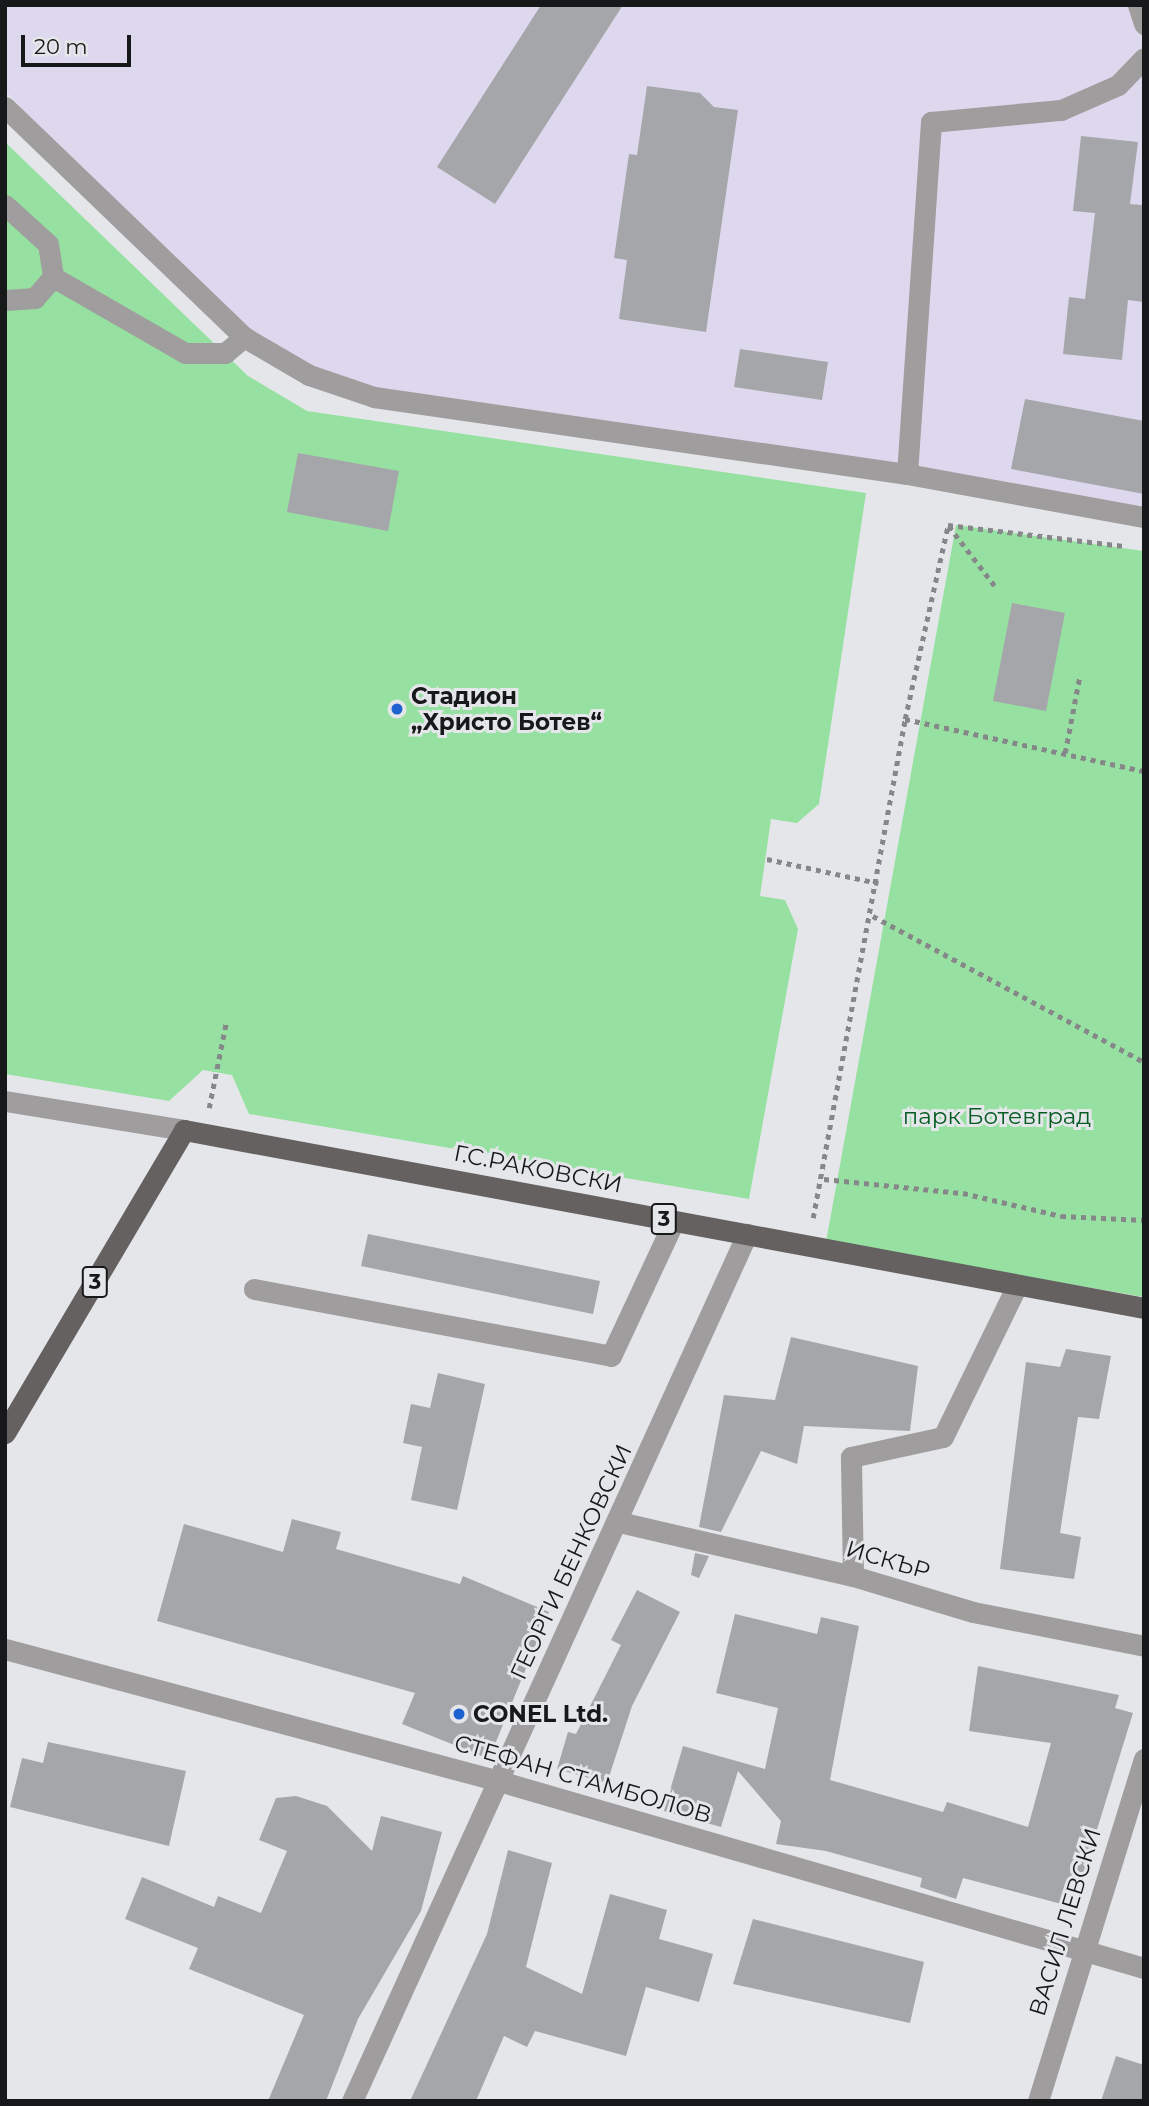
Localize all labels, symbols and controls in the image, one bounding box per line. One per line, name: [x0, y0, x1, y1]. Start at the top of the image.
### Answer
scale bar: [24, 21, 135, 65]
text: 20 m: [34, 34, 88, 59]
place label: Стадион „Христо Ботев“: [411, 682, 602, 736]
marker: Стадион „Христо Ботев“: [389, 701, 405, 717]
park label: парк Ботевград: [903, 1102, 1091, 1130]
street label: Г.С.РАКОВСКИ: [451, 1139, 625, 1199]
road number: 3: [650, 1202, 678, 1236]
road number: 3: [81, 1264, 109, 1300]
street label: ГЕОРГИ БЕНКОВСКИ: [504, 1440, 638, 1684]
street label: ИСКЪР: [843, 1535, 933, 1585]
place label: CONEL Ltd.: [473, 1700, 608, 1728]
marker: CONEL Ltd.: [451, 1706, 467, 1722]
street label: СТЕФАН СТАМБОЛОВ: [451, 1729, 715, 1829]
street label: ВАСИЛ ЛЕВСКИ: [1023, 1825, 1107, 2019]

